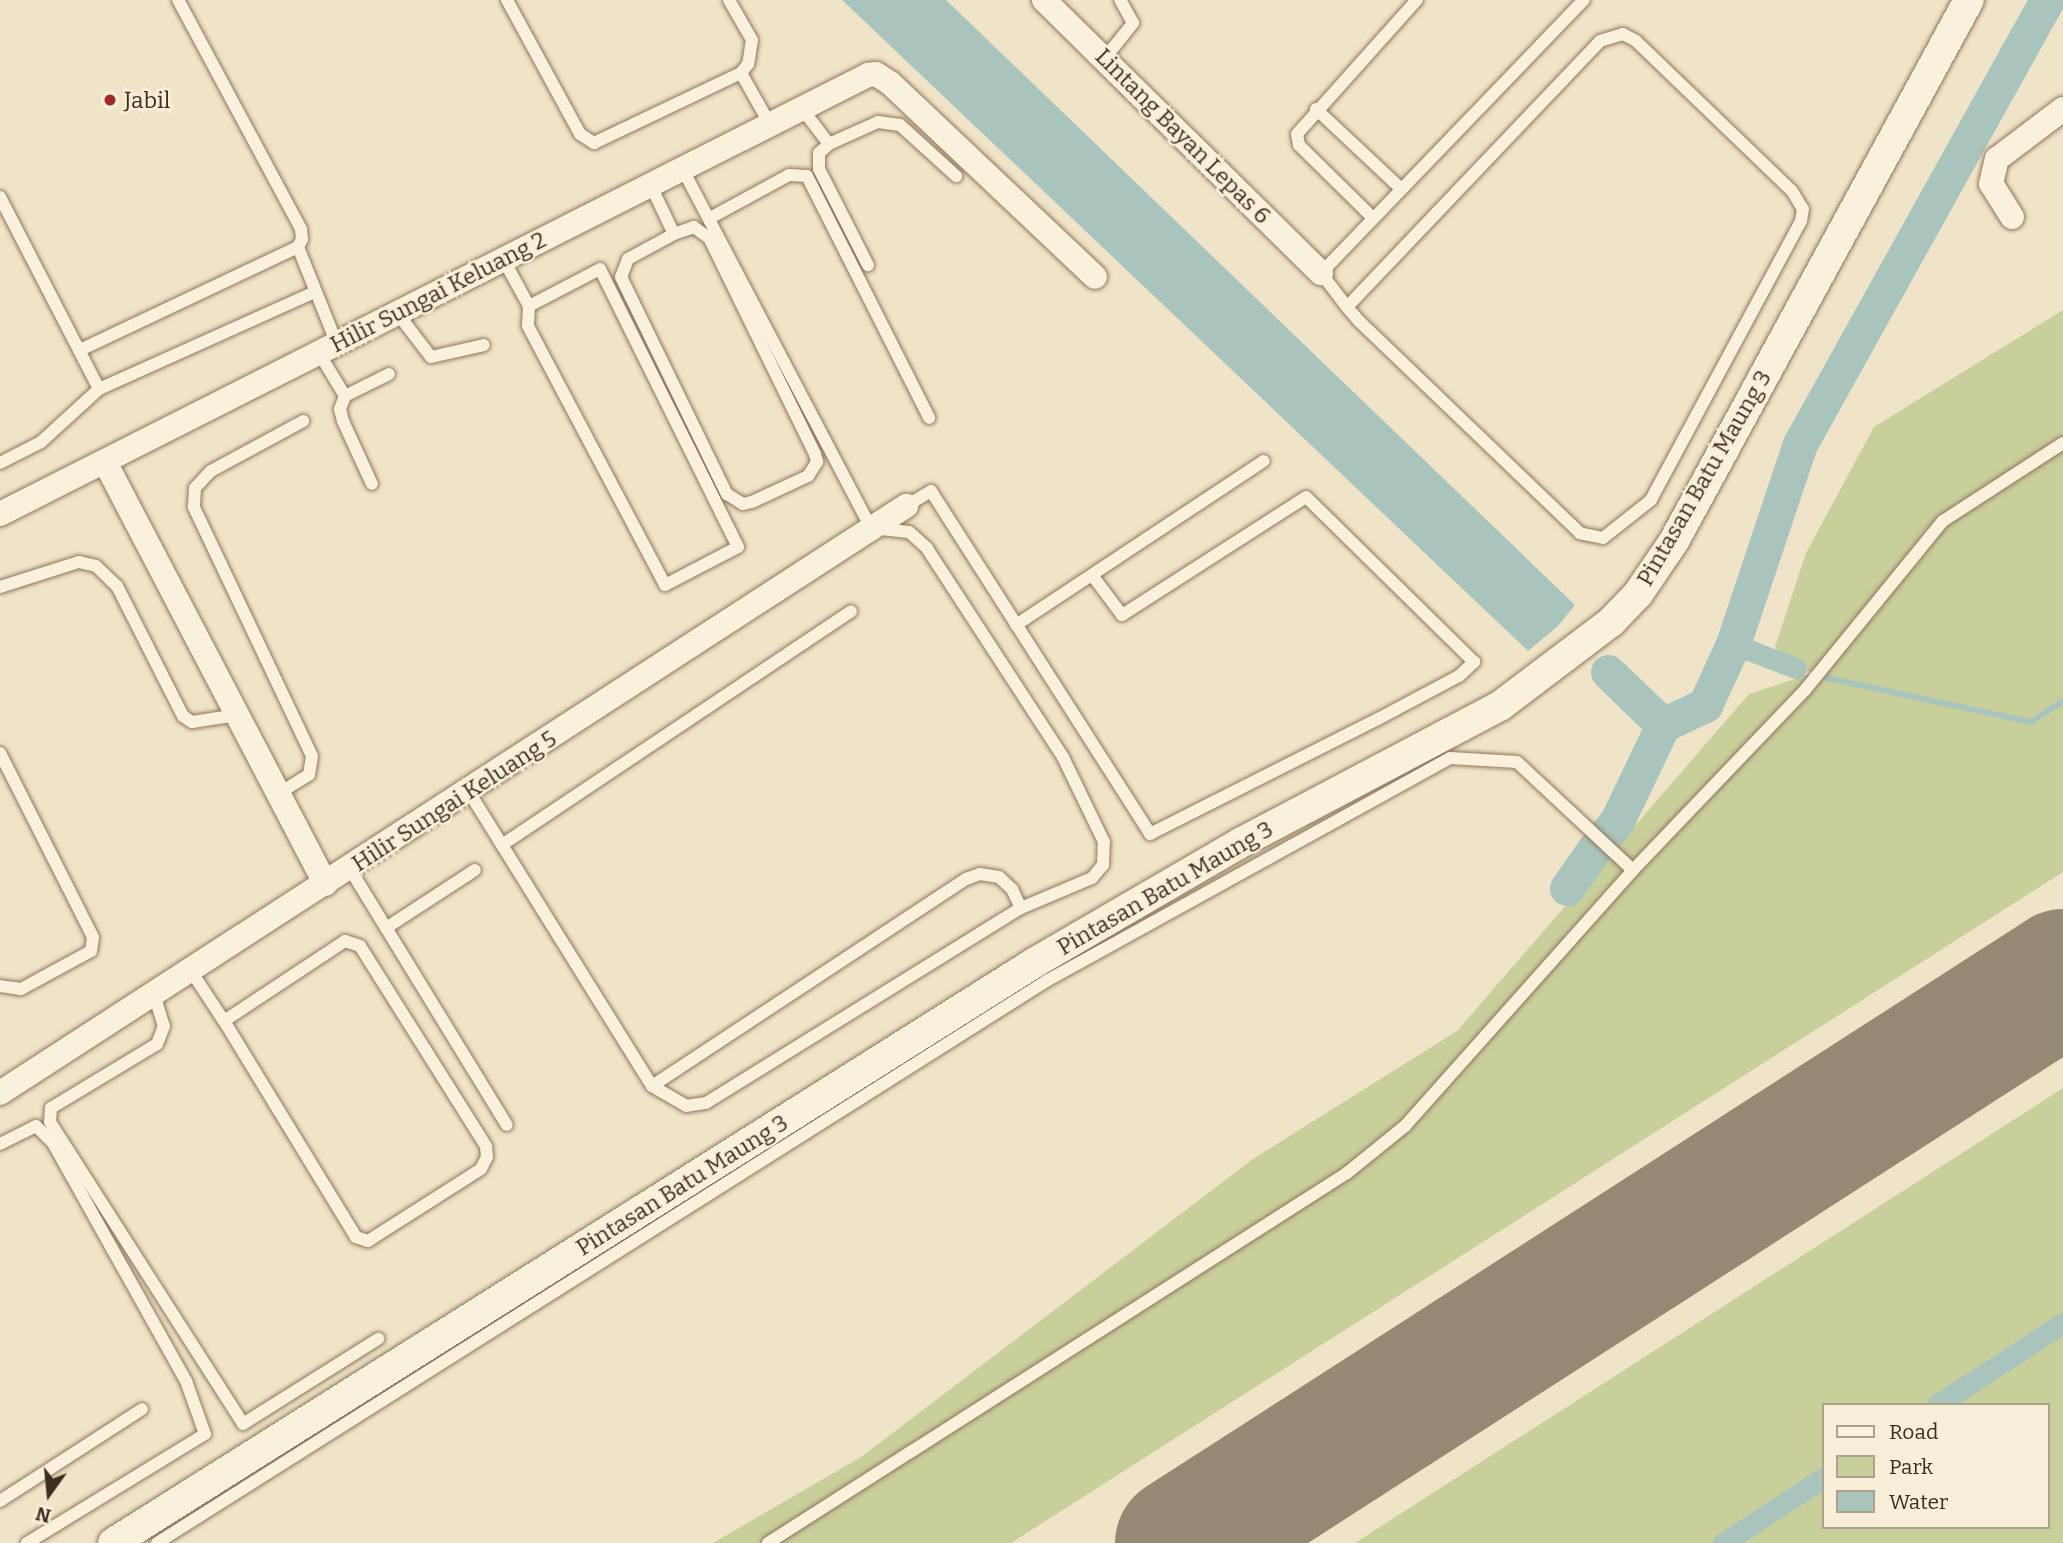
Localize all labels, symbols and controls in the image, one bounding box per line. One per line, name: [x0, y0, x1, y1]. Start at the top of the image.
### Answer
street label: Lintang Bayan Lepas 6: [1090, 43, 1276, 229]
place label: Jabil: [124, 86, 170, 114]
marker: Jabil: [102, 92, 118, 108]
street label: Hilir Sungai Keluang 2: [326, 226, 550, 358]
street label: Pintasan Batu Maung 3: [1631, 365, 1777, 591]
street label: Hilir Sungai Keluang 5: [347, 725, 561, 877]
street label: Pintasan Batu Maung 3: [1052, 815, 1278, 961]
street label: Pintasan Batu Maung 3: [571, 1109, 793, 1261]
legend: [1822, 1403, 2049, 1529]
text: Road: [1889, 1419, 1938, 1445]
text: Park: [1889, 1454, 1933, 1480]
north arrow: [14, 1459, 84, 1529]
text: Water: [1889, 1489, 1948, 1515]
text: N: [33, 1502, 54, 1528]

